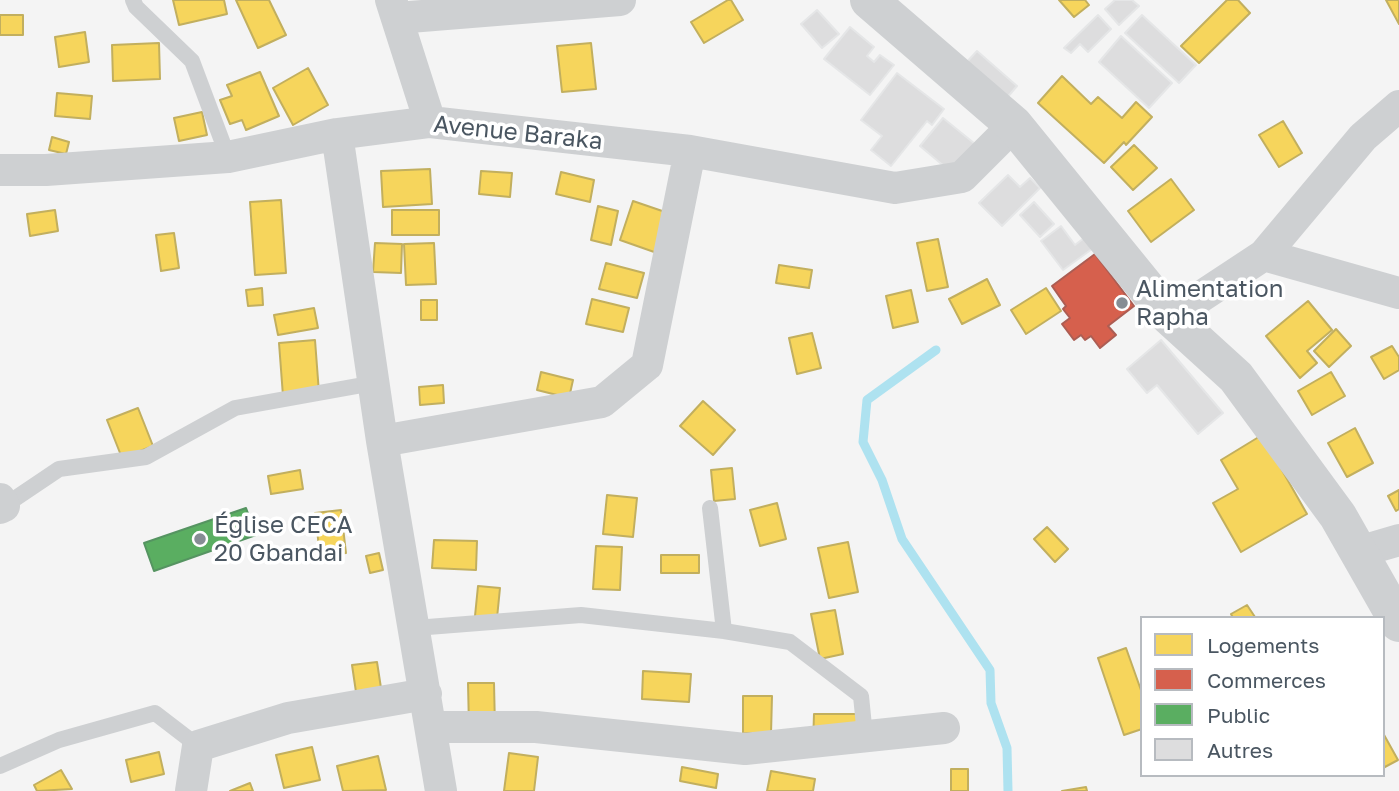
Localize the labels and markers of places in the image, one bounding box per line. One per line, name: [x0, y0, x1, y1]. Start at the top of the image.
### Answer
place label: Alimentation Rapha: [1136, 275, 1284, 331]
marker: Alimentation Rapha: [1114, 295, 1130, 311]
place label: Église CECA 20 Gbandai: [214, 511, 353, 567]
marker: Église CECA 20 Gbandai: [192, 531, 208, 547]

